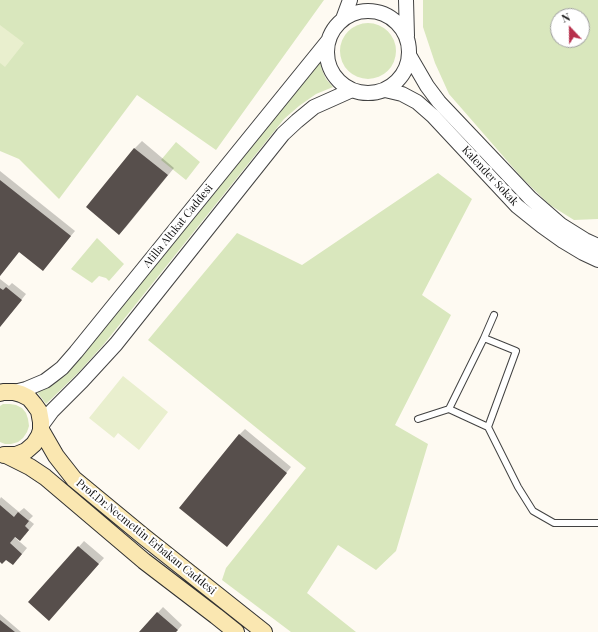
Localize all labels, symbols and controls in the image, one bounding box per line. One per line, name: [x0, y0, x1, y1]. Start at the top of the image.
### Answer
north arrow: [550, 8, 590, 48]
text: N: [559, 9, 572, 26]
street label: Kalender Sokak: [459, 143, 521, 209]
street label: Atilla Altıkat Caddesi: [140, 182, 216, 270]
street label: Prof.Dr.Necmettin Erbakan Caddesi: [74, 477, 218, 597]

